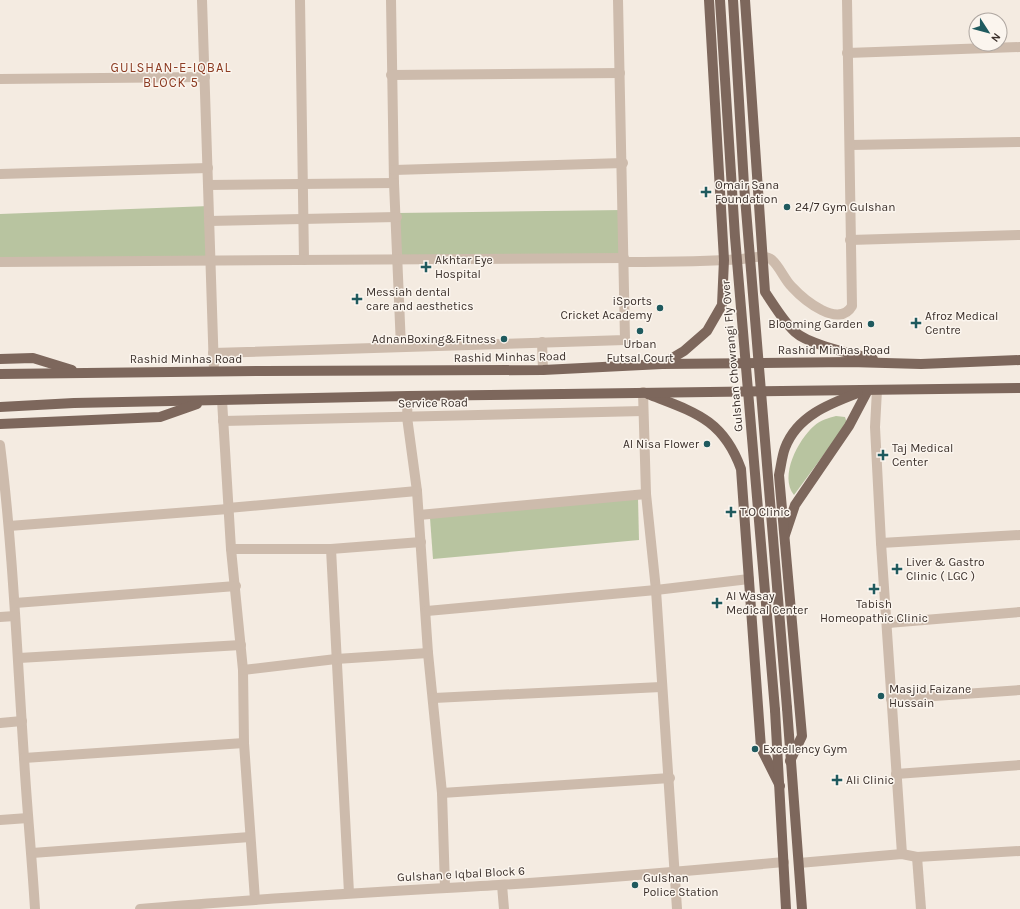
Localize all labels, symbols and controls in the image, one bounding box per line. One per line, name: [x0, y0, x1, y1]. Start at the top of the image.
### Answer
north arrow: [968, 12, 1008, 52]
text: N: [988, 31, 1003, 45]
district label: GULSHAN-E-IQBAL BLOCK 5: [111, 60, 231, 90]
place label: Omair Sana Foundation: [715, 178, 779, 206]
marker: Omair Sana Foundation: [700, 186, 712, 198]
place label: 24/7 Gym Gulshan: [795, 200, 895, 214]
marker: 24/7 Gym Gulshan: [782, 202, 792, 212]
place label: Akhtar Eye Hospital: [435, 253, 493, 281]
marker: Akhtar Eye Hospital: [420, 261, 432, 273]
street label: Gulshan Chowrangi Fly Over: [718, 279, 746, 432]
place label: Messiah dental care and aesthetics: [366, 285, 474, 313]
marker: Messiah dental care and aesthetics: [351, 293, 363, 305]
place label: iSports Cricket Academy: [560, 294, 652, 322]
marker: iSports Cricket Academy: [655, 303, 665, 313]
place label: Afroz Medical Centre: [925, 309, 998, 337]
place label: Blooming Garden: [768, 317, 863, 331]
marker: Afroz Medical Centre: [910, 317, 922, 329]
marker: Blooming Garden: [866, 319, 876, 329]
marker: Urban Futsal Court: [635, 326, 645, 336]
place label: AdnanBoxing&Fitness: [372, 332, 496, 346]
marker: AdnanBoxing&Fitness: [499, 334, 509, 344]
place label: Urban Futsal Court: [607, 337, 674, 365]
street label: Rashid Minhas Road: [778, 343, 890, 357]
street label: Rashid Minhas Road: [454, 349, 566, 365]
street label: Rashid Minhas Road: [130, 352, 242, 366]
street label: Service Road: [398, 395, 468, 411]
place label: Al Nisa Flower: [623, 437, 700, 451]
marker: Al Nisa Flower: [702, 439, 712, 449]
place label: Taj Medical Center: [892, 441, 953, 469]
marker: Taj Medical Center: [877, 449, 889, 461]
place label: T.O Clinic: [740, 505, 790, 519]
marker: T.O Clinic: [725, 506, 737, 518]
place label: Liver & Gastro Clinic ( LGC ): [906, 555, 984, 583]
marker: Liver & Gastro Clinic ( LGC ): [891, 563, 903, 575]
marker: Tabish Homeopathic Clinic: [868, 583, 880, 595]
place label: Al Wasay Medical Center: [726, 589, 808, 617]
marker: Al Wasay Medical Center: [711, 597, 723, 609]
place label: Tabish Homeopathic Clinic: [820, 597, 928, 625]
place label: Masjid Faizane Hussain: [889, 682, 971, 710]
marker: Masjid Faizane Hussain: [876, 691, 886, 701]
place label: Excellency Gym: [763, 742, 848, 756]
marker: Excellency Gym: [750, 744, 760, 754]
place label: Ali Clinic: [846, 773, 894, 787]
marker: Ali Clinic: [831, 774, 843, 786]
street label: Gulshan e Iqbal Block 6: [397, 864, 525, 884]
place label: Gulshan Police Station: [643, 871, 719, 899]
marker: Gulshan Police Station: [630, 880, 640, 890]

